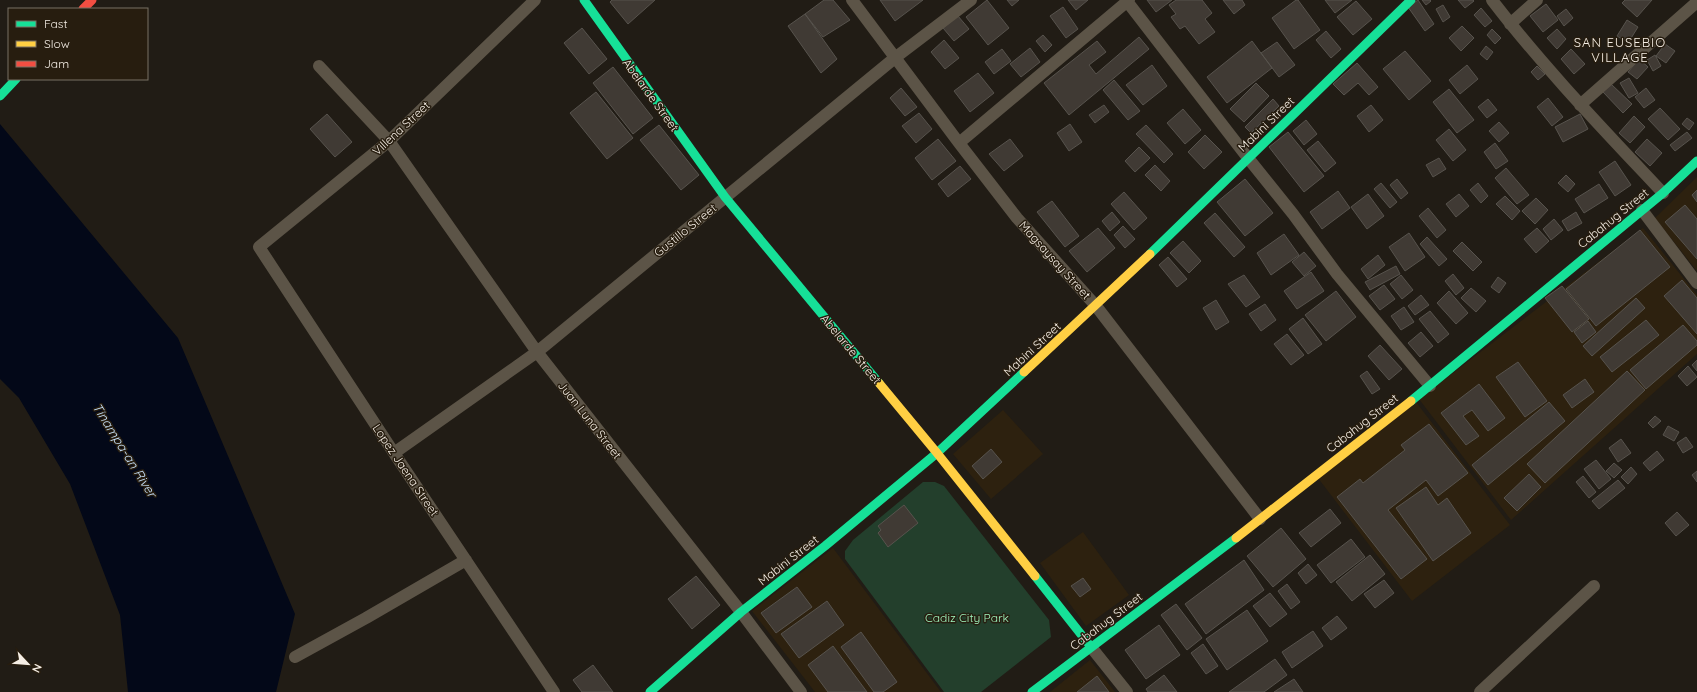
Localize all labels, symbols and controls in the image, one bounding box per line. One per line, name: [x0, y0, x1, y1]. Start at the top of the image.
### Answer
legend: [8, 8, 148, 80]
text: Fast: [44, 16, 68, 31]
district label: SAN EUSEBIO VILLAGE: [1574, 34, 1666, 65]
text: Slow: [44, 36, 70, 51]
text: Jam: [44, 56, 69, 71]
street label: Abelarde Street: [620, 56, 682, 134]
street label: Mabini Street: [1235, 93, 1297, 155]
street label: Villena Street: [369, 98, 433, 158]
street label: Cabahug Street: [1575, 185, 1651, 251]
street label: Gustillo Street: [651, 200, 719, 260]
street label: Magsaysay Street: [1016, 218, 1094, 302]
street label: Abelarde Street: [818, 311, 884, 387]
street label: Mabini Street: [1000, 319, 1064, 379]
street label: Juan Luna Street: [555, 378, 625, 462]
street label: Cabahug Street: [1323, 390, 1401, 456]
water label: Tinampa-an River: [90, 400, 162, 502]
street label: Lopez Jaena Street: [370, 421, 442, 519]
street label: Mabini Street: [755, 532, 821, 588]
street label: Cabahug Street: [1067, 589, 1145, 653]
park label: Cadiz City Park: [925, 610, 1009, 625]
north arrow: [8, 644, 48, 684]
text: N: [29, 662, 45, 675]

